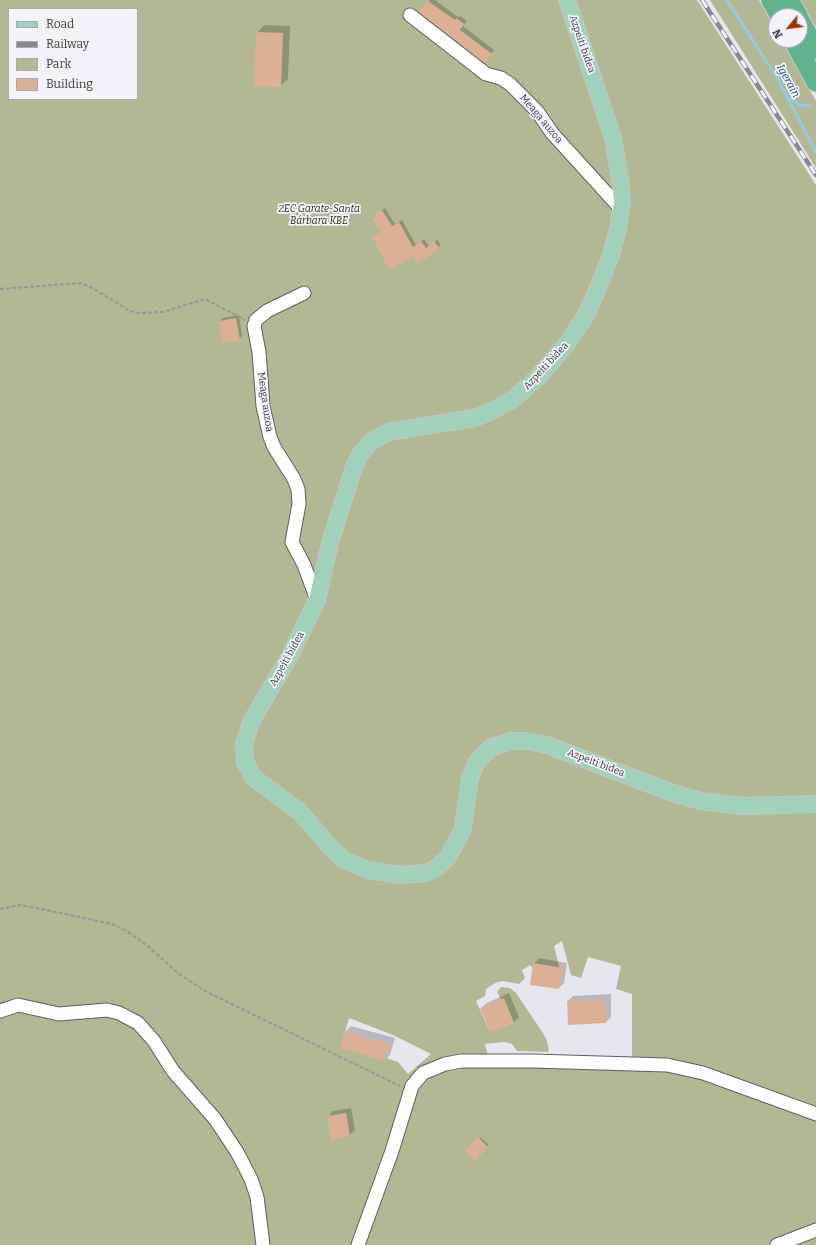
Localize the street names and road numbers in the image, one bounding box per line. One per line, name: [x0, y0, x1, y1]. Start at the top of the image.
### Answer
street label: Azpeiti bidea: [567, 14, 597, 74]
street label: Meaga auzoa: [517, 92, 565, 146]
street label: Azpeiti bidea: [521, 340, 571, 392]
street label: Meaga auzoa: [255, 371, 275, 433]
street label: Azpeiti bidea: [267, 630, 307, 688]
street label: Azpeiti bidea: [566, 747, 626, 779]

